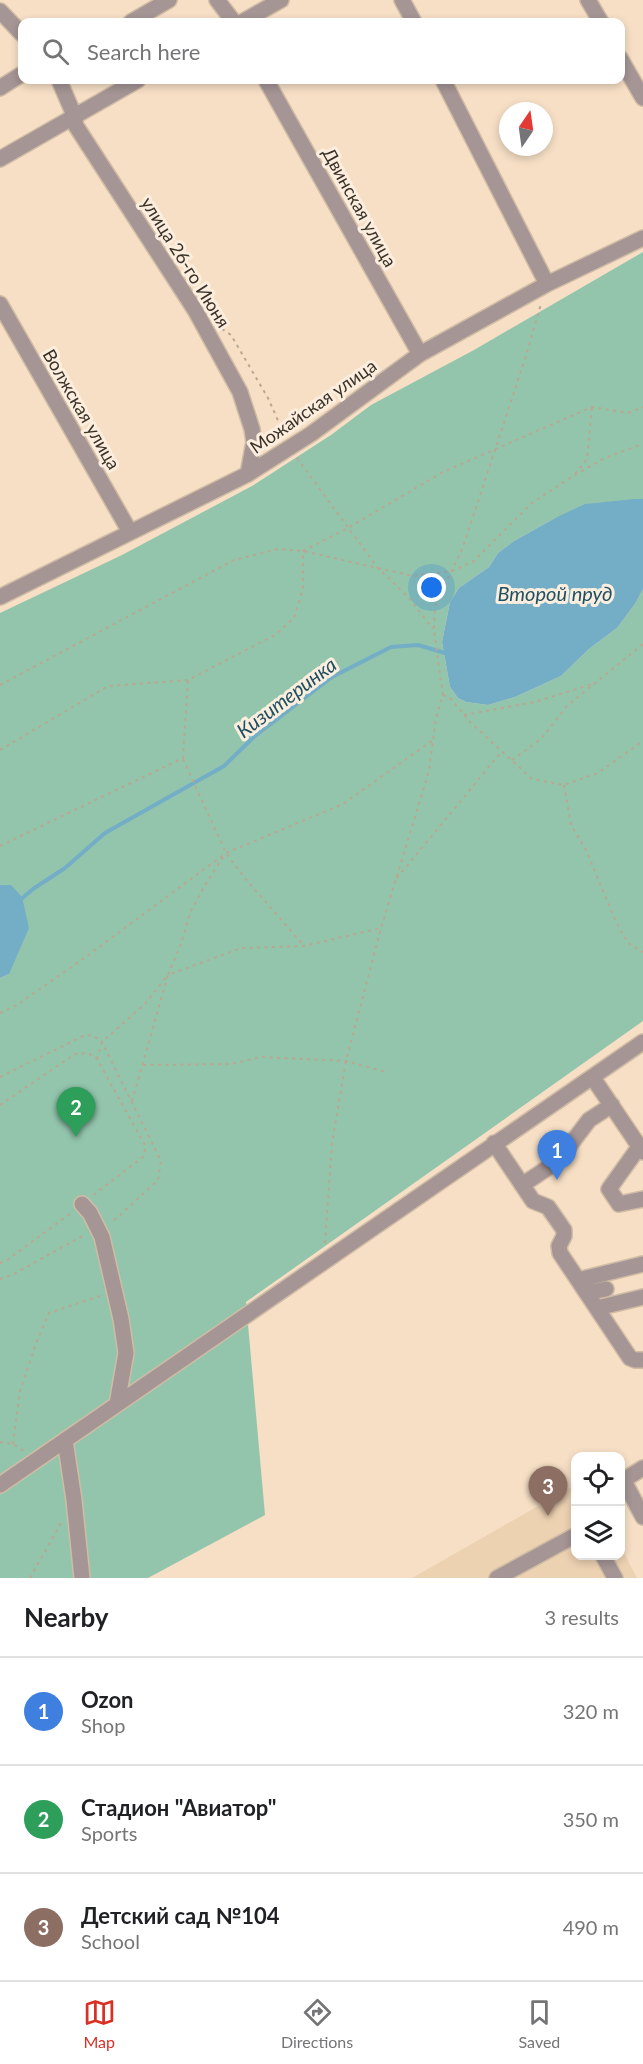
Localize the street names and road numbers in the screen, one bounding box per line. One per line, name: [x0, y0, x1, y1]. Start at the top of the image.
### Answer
street label: Двинская улица: [318, 144, 402, 270]
street label: улица 26-го Июня: [137, 193, 235, 331]
street label: Волжская улица: [39, 345, 125, 473]
street label: Можайская улица: [246, 354, 380, 458]

